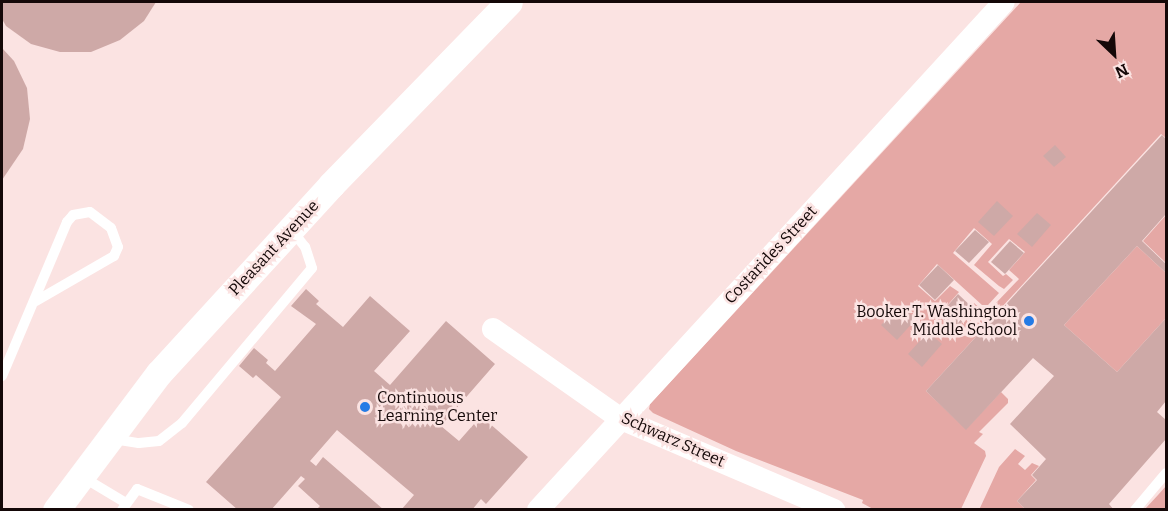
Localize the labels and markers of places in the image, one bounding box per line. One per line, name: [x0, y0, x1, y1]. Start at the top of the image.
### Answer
place label: Booker T. Washington Middle School: [856, 302, 1017, 340]
marker: Booker T. Washington Middle School: [1022, 314, 1036, 328]
place label: Continuous Learning Center: [377, 388, 497, 426]
marker: Continuous Learning Center: [358, 400, 372, 414]

